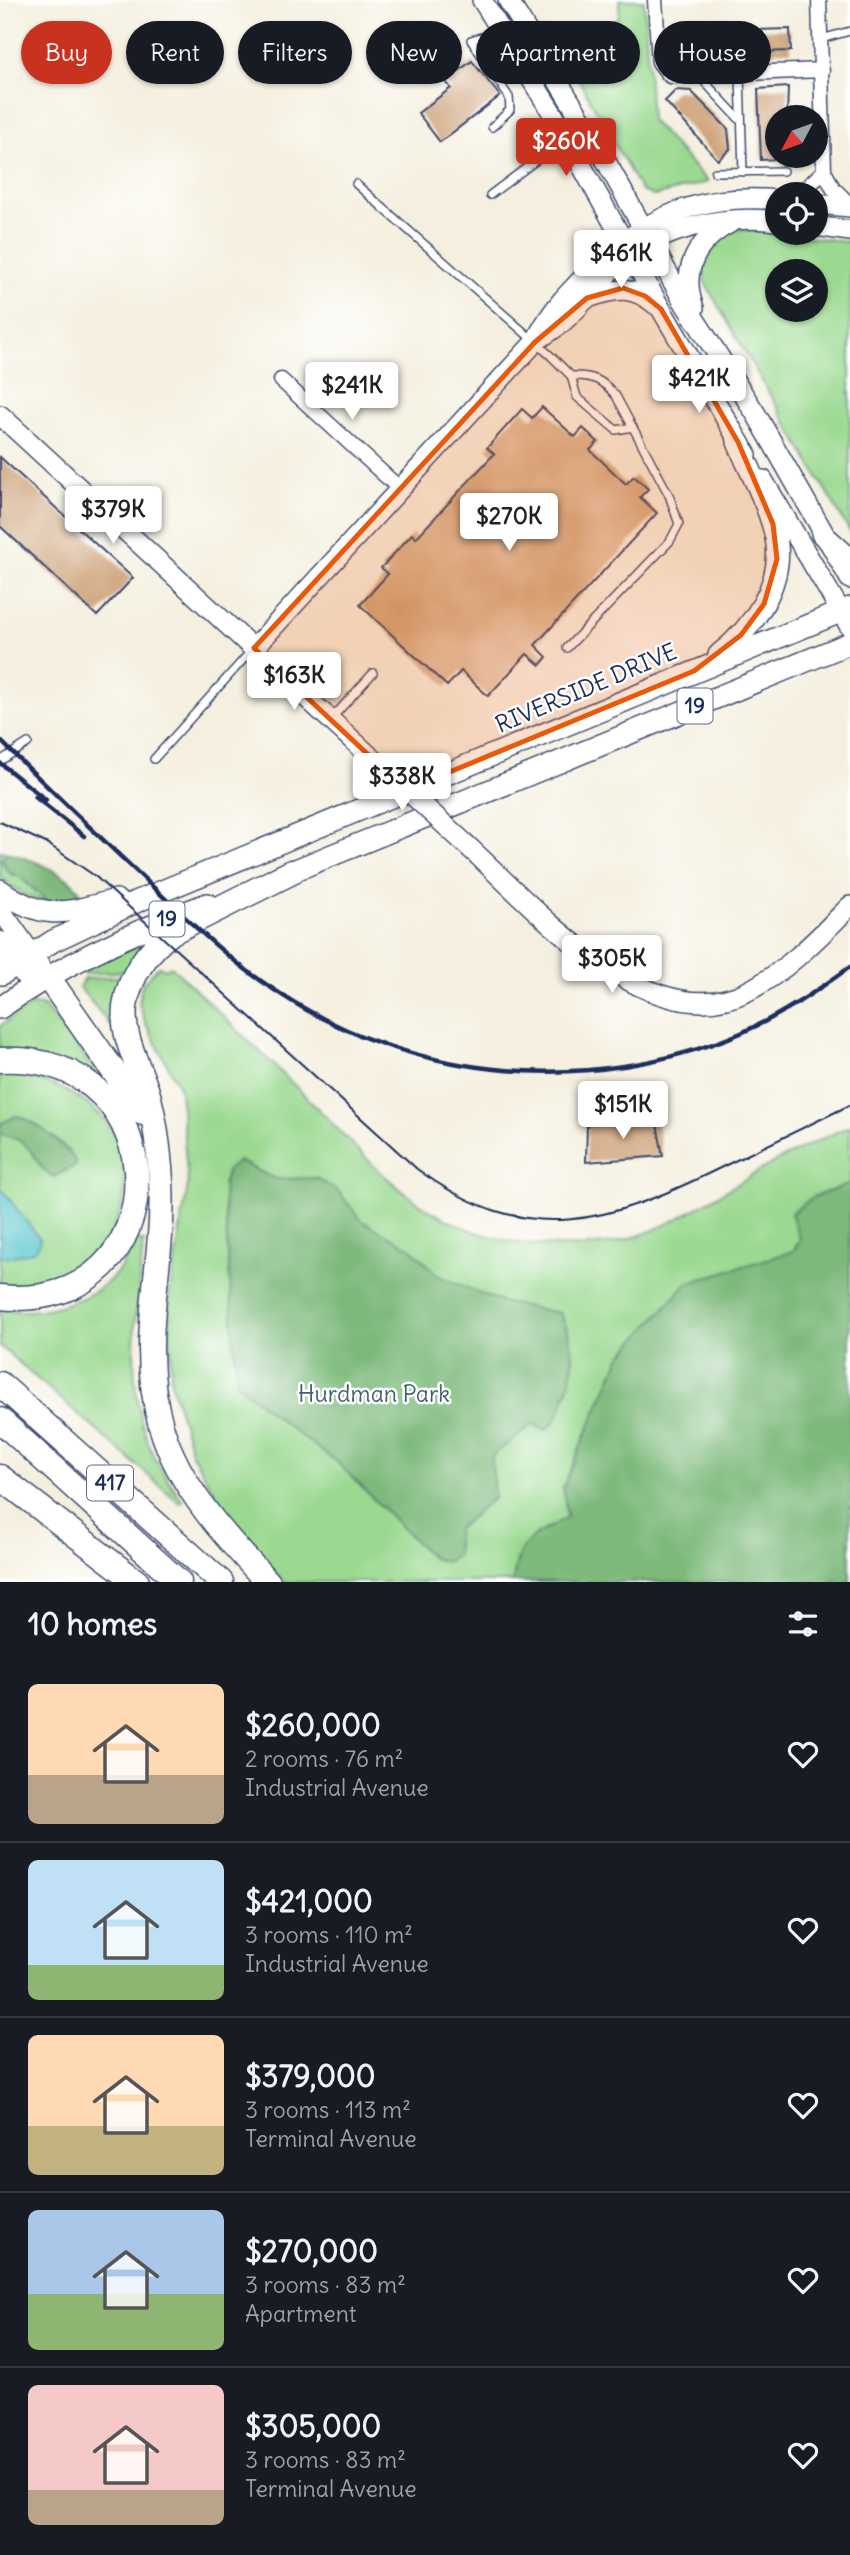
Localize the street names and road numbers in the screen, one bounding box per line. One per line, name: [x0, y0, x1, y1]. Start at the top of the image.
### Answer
street label: RIVERSIDE DRIVE: [491, 636, 681, 739]
road number: 19: [678, 688, 712, 724]
road number: 19: [150, 902, 184, 936]
road number: 417: [87, 1466, 133, 1500]

